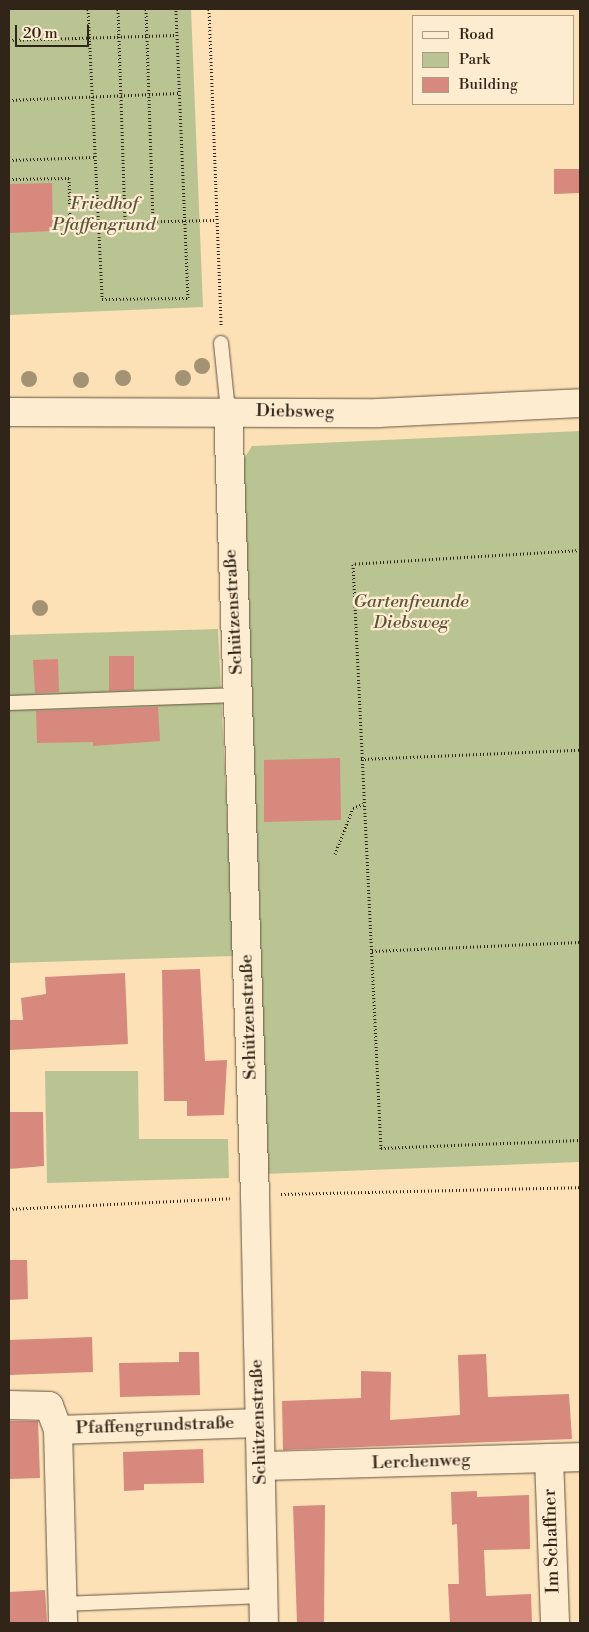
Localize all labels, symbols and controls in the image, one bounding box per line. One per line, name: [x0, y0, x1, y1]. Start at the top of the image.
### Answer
scale bar: [18, 15, 91, 47]
legend: [412, 15, 574, 105]
text: 20 m: [23, 24, 58, 43]
text: Road: [459, 25, 494, 44]
text: Park: [459, 50, 490, 69]
text: Building: [459, 75, 518, 94]
park label: Friedhof Pfaffengrund: [52, 194, 156, 236]
street label: Diebsweg: [256, 401, 334, 423]
street label: Schützenstraße: [220, 549, 248, 675]
park label: Gartenfreunde Diebsweg: [353, 592, 469, 634]
street label: Schützenstraße: [236, 954, 262, 1080]
street label: Schützenstraße: [246, 1359, 272, 1485]
street label: Pfaffengrundstraße: [75, 1412, 235, 1440]
street label: Lerchenweg: [371, 1449, 471, 1475]
street label: Im Schaffner: [539, 1488, 565, 1594]

